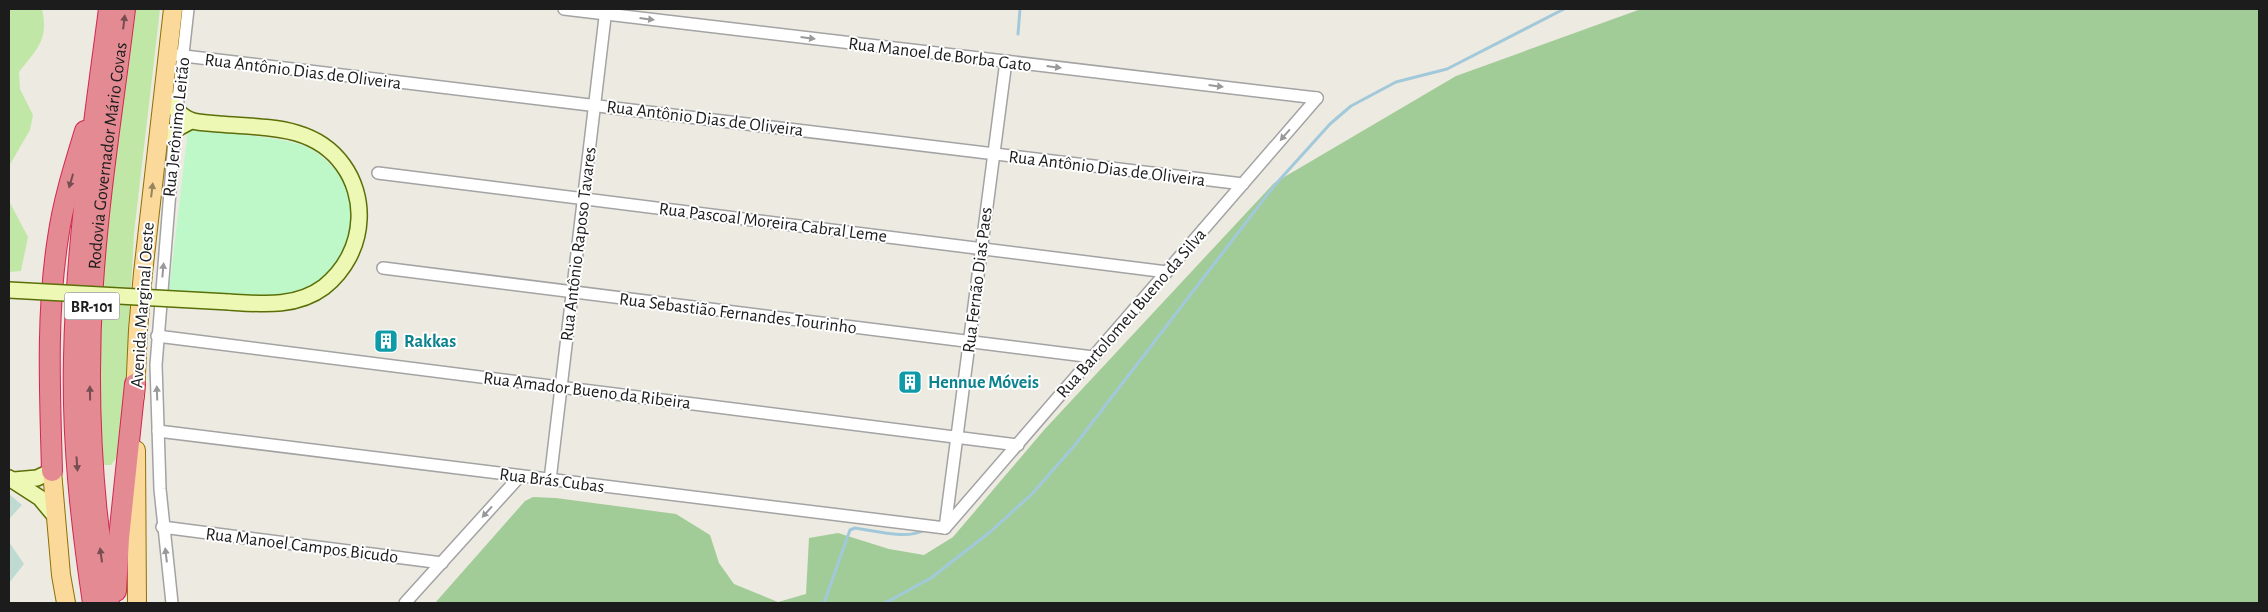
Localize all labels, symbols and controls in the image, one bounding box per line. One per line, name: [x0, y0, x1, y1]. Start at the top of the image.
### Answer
one-way arrow: [120, 14, 128, 30]
one-way arrow: [639, 15, 655, 23]
one-way arrow: [801, 34, 817, 42]
street label: Rua Manoel de Borba Gato: [847, 35, 1033, 75]
street label: Rodovia Governador Mário Covas: [86, 41, 131, 270]
street label: Rua Antônio Dias de Oliveira: [204, 51, 402, 93]
street label: Rua Jerônimo Leitão: [161, 56, 193, 198]
one-way arrow: [1047, 63, 1063, 71]
one-way arrow: [1208, 82, 1224, 90]
street label: Rua Antônio Dias de Oliveira: [606, 98, 804, 140]
one-way arrow: [1279, 129, 1291, 141]
street label: Rua Antônio Raposo Tavares: [558, 146, 600, 342]
street label: Rua Antônio Dias de Oliveira: [1008, 148, 1206, 190]
one-way arrow: [66, 174, 74, 189]
one-way arrow: [148, 182, 156, 198]
street label: Rua Pascoal Moreira Cabral Leme: [658, 200, 888, 246]
street label: Rua Fernão Dias Paes: [960, 206, 996, 354]
street label: Avenida Marginal Oeste: [128, 222, 158, 389]
street label: Rua Bartolomeu Bueno da Silva: [1054, 226, 1210, 402]
one-way arrow: [159, 261, 167, 277]
street label: Rua Sebastião Fernandes Tourinho: [618, 290, 858, 338]
road number: BR-101: [64, 292, 120, 320]
building icon: Rakkas: [373, 328, 399, 354]
place label: Rakkas: [404, 333, 456, 351]
street label: Rua Amador Bueno da Ribeira: [482, 369, 692, 413]
building icon: Hennue Móveis: [897, 369, 923, 395]
place label: Hennue Móveis: [928, 374, 1039, 392]
one-way arrow: [86, 385, 94, 401]
one-way arrow: [153, 385, 161, 401]
one-way arrow: [73, 456, 81, 472]
street label: Rua Brás Cubas: [498, 466, 605, 496]
one-way arrow: [481, 506, 493, 518]
street label: Rua Manoel Campos Bicudo: [205, 525, 399, 567]
one-way arrow: [97, 547, 105, 563]
one-way arrow: [162, 547, 170, 563]

